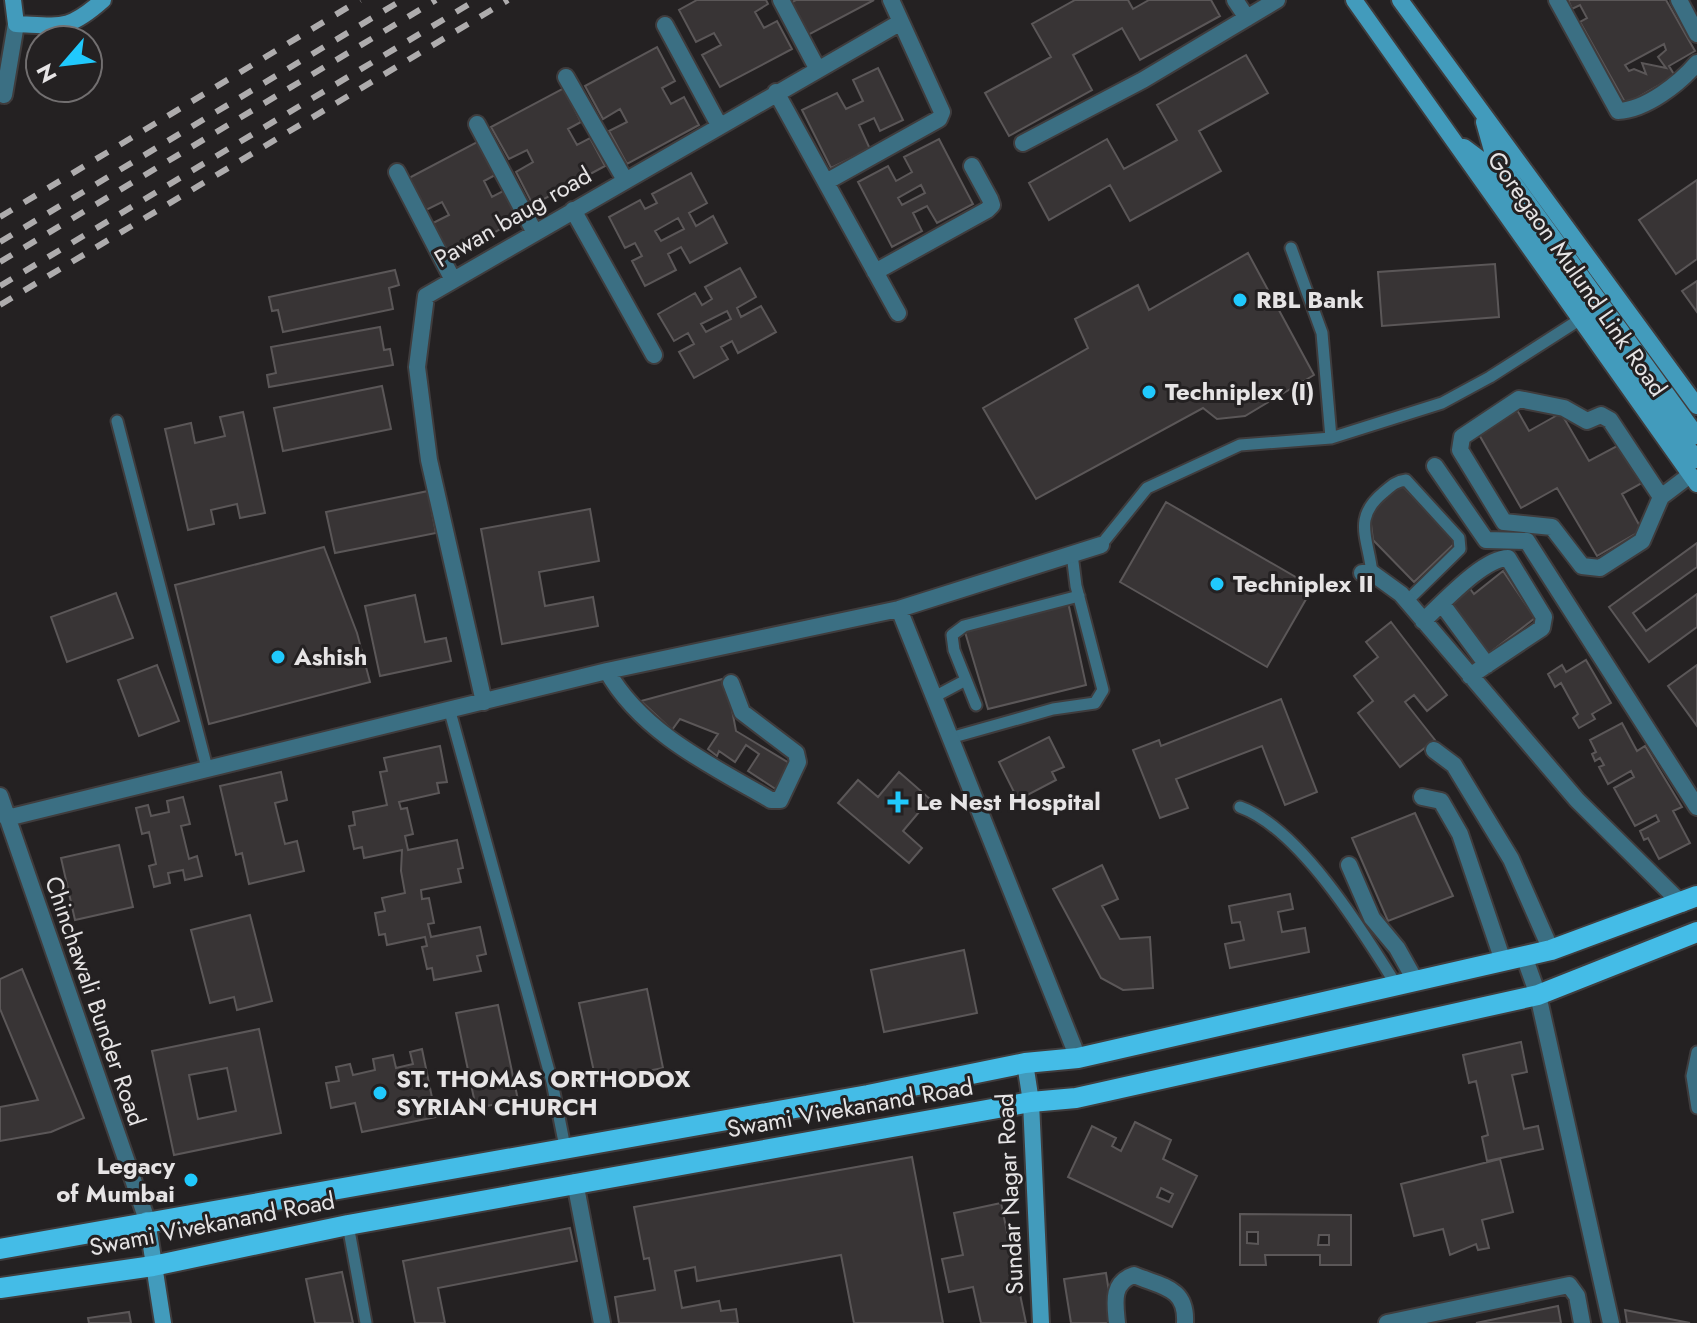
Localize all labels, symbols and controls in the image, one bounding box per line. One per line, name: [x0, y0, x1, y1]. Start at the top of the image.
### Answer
north arrow: [24, 24, 104, 104]
text: N: [28, 58, 65, 89]
street label: Goregaon Mulund Link Road: [1479, 144, 1676, 404]
street label: Pawan baug road: [428, 157, 598, 276]
place label: RBL Bank: [1256, 282, 1364, 317]
marker: RBL Bank: [1231, 291, 1249, 309]
place label: Techniplex (I): [1165, 374, 1314, 409]
marker: Techniplex (I): [1140, 383, 1158, 401]
place label: Techniplex II: [1233, 566, 1374, 601]
marker: Techniplex II: [1208, 575, 1226, 593]
place label: Ashish: [293, 639, 367, 674]
marker: Ashish: [269, 648, 287, 666]
place label: Le Nest Hospital: [916, 784, 1101, 819]
marker: Le Nest Hospital: [887, 791, 909, 813]
street label: Chinchawali Bunder Road: [36, 871, 155, 1130]
place label: ST. THOMAS ORTHODOX SYRIAN CHURCH: [396, 1061, 691, 1124]
street label: Swami Vivekanand Road: [724, 1069, 976, 1146]
marker: ST. THOMAS ORTHODOX SYRIAN CHURCH: [371, 1084, 389, 1102]
street label: Sundar Nagar Road: [987, 1092, 1032, 1296]
place label: Legacy of Mumbai: [56, 1148, 175, 1211]
marker: Legacy of Mumbai: [182, 1171, 200, 1189]
street label: Swami Vivekanand Road: [86, 1183, 338, 1264]

